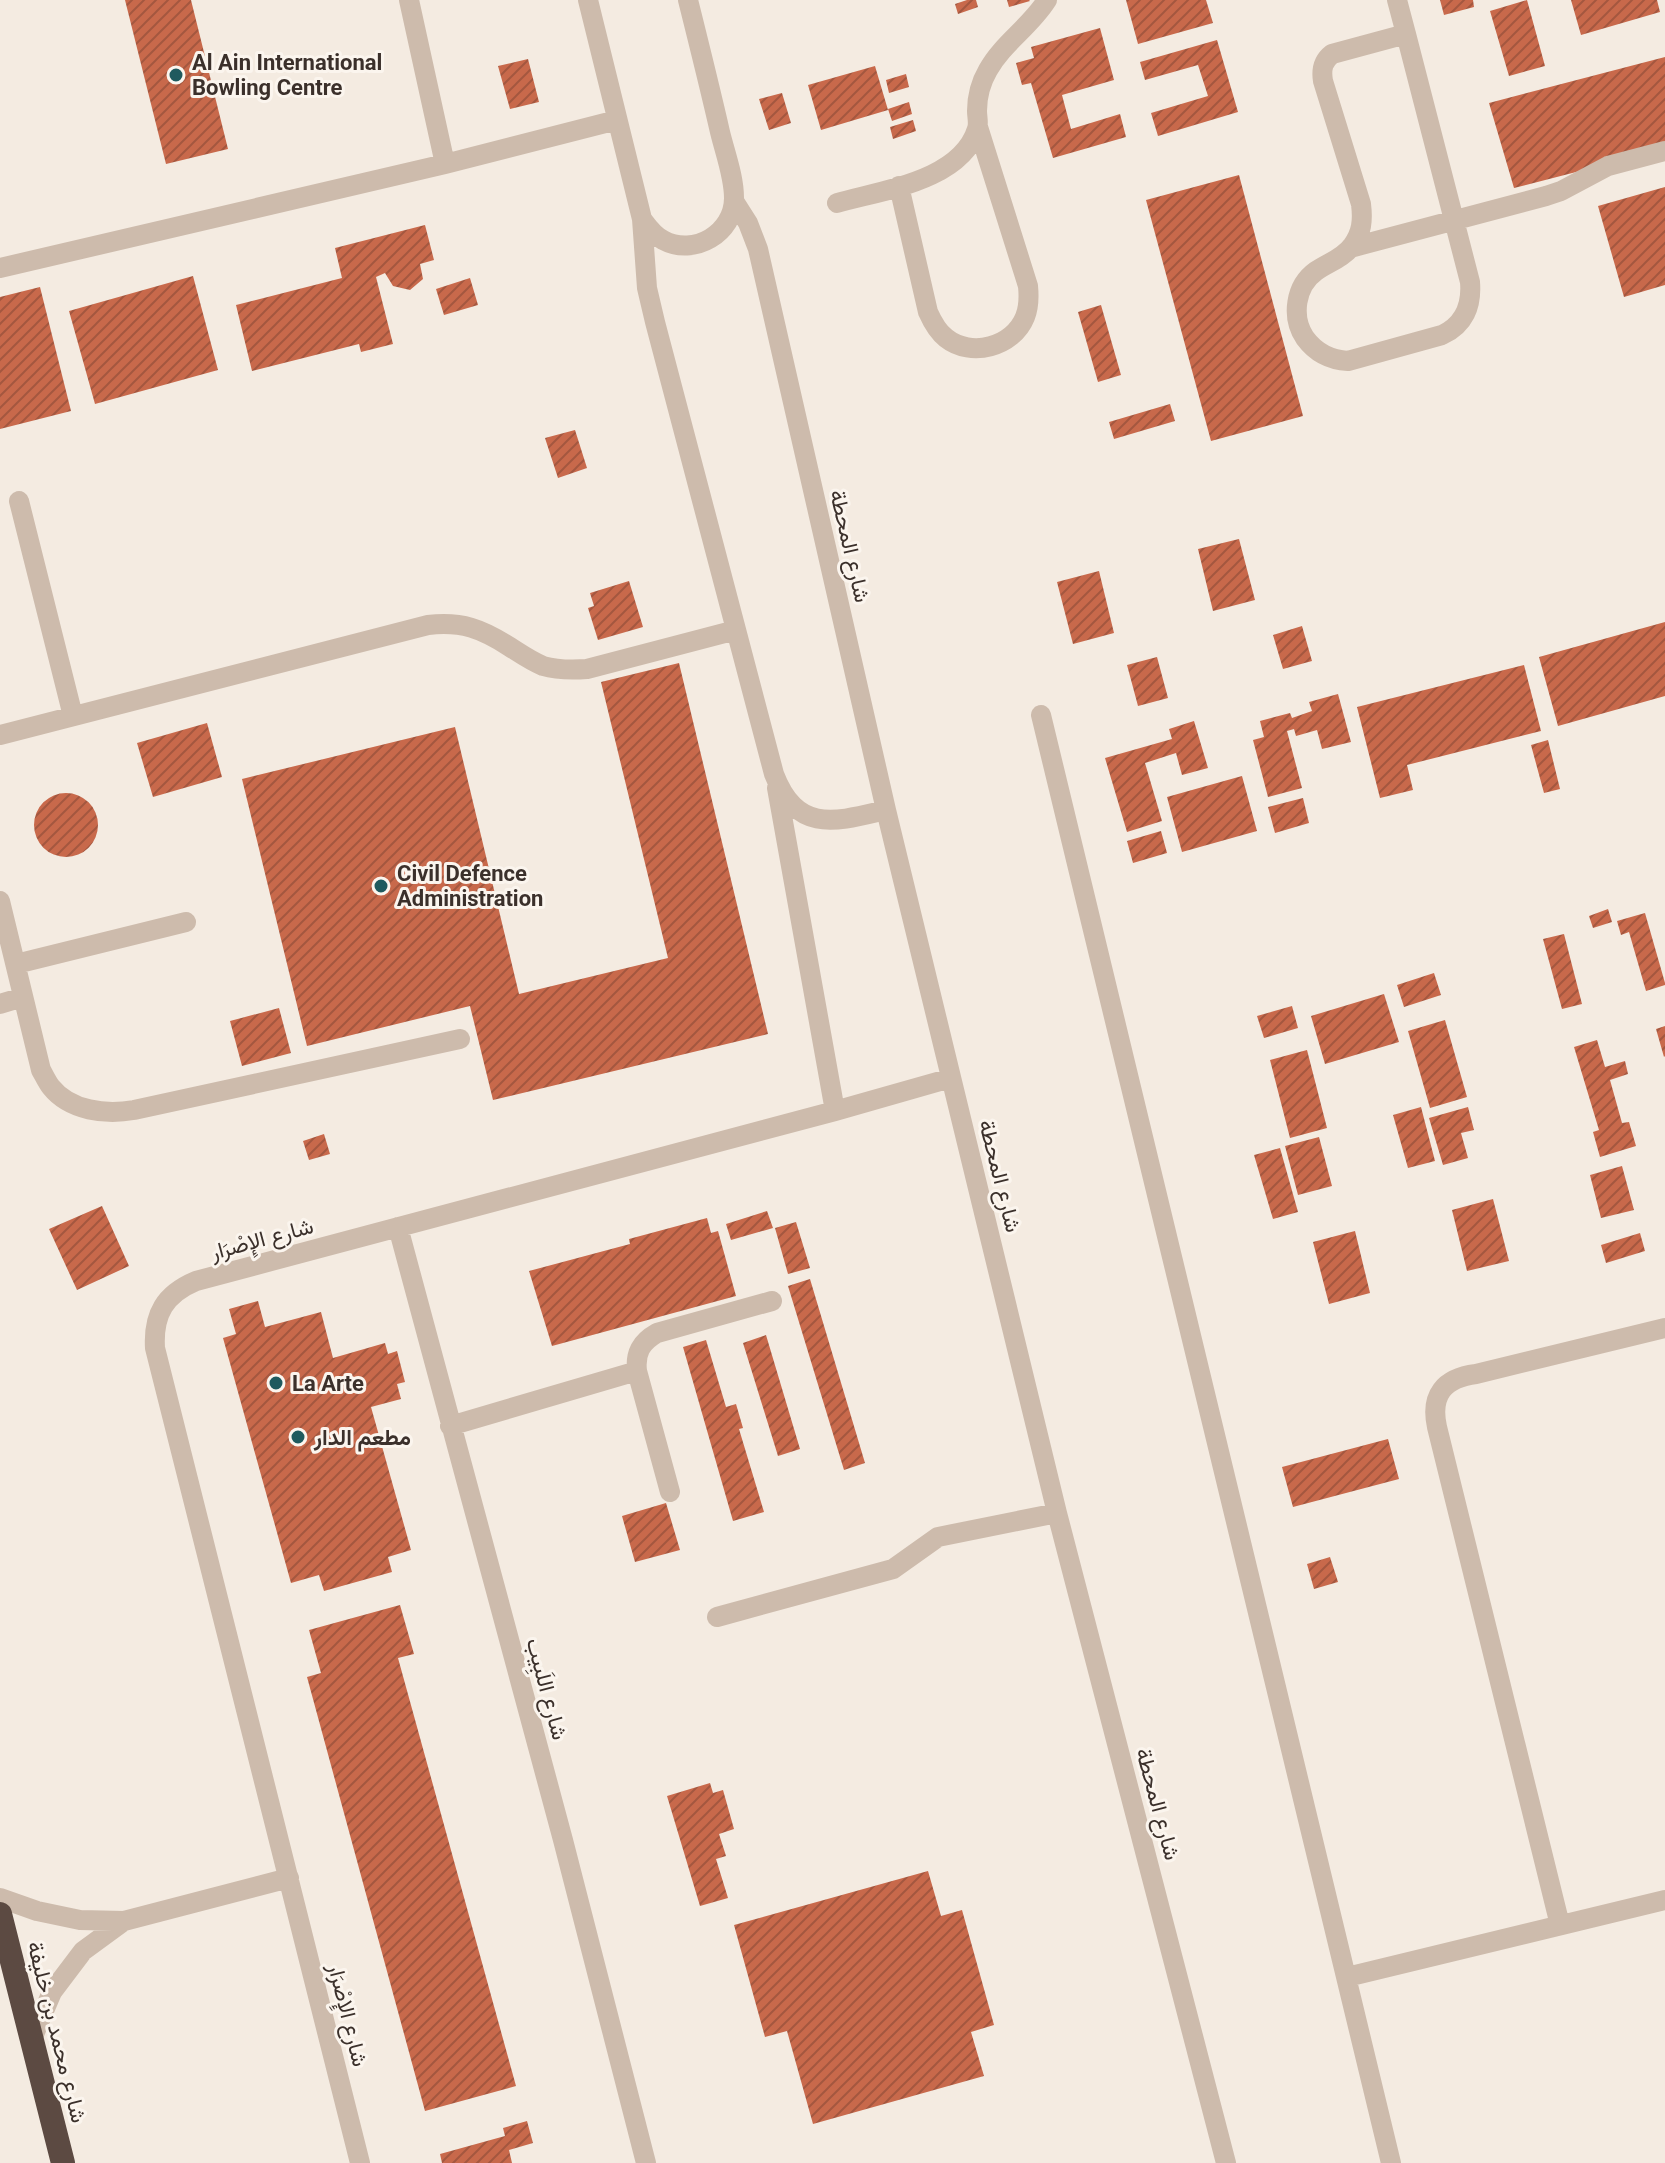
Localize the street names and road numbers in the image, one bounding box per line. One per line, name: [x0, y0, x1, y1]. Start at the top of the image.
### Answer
street label: شارع المحطة: [823, 487, 875, 605]
street label: شارع المحطة: [972, 1117, 1026, 1235]
street label: شارع الإِصْرَار: [207, 1213, 317, 1269]
street label: شارع اللَبِيب: [517, 1635, 573, 1744]
street label: شارع المحطة: [1129, 1745, 1185, 1863]
street label: شارع محمد بن خليفة: [20, 1939, 92, 2126]
street label: شارع الإِصْرَار: [319, 1960, 373, 2070]

